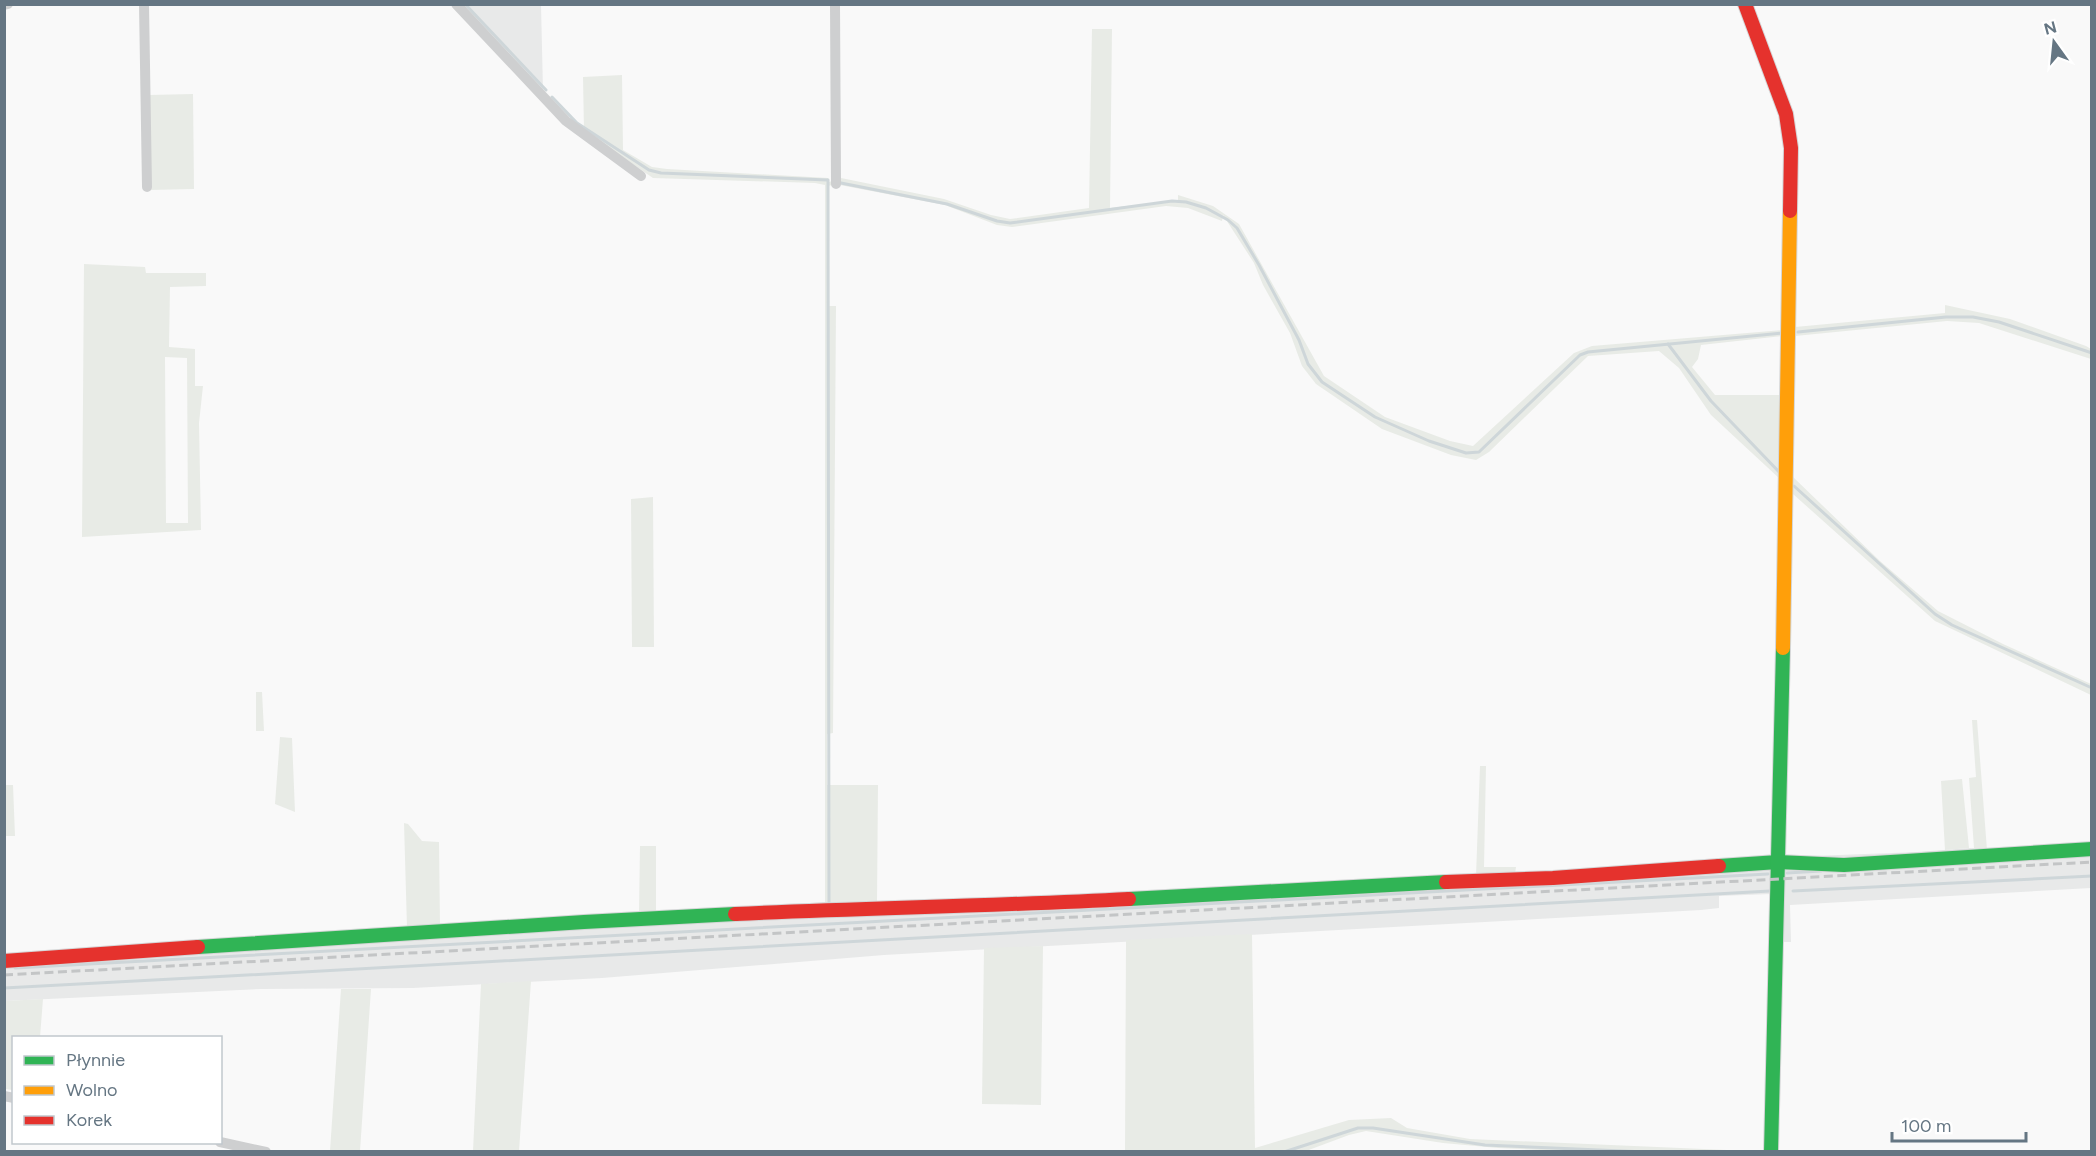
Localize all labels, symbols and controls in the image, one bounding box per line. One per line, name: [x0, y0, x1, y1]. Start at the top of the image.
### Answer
north arrow: [2024, 12, 2084, 72]
text: N: [2042, 17, 2059, 39]
legend: [12, 1036, 222, 1144]
text: Płynnie: [66, 1049, 125, 1071]
text: Wolno: [66, 1079, 117, 1101]
scale bar: [1892, 1105, 2026, 1143]
text: Korek: [66, 1109, 112, 1131]
text: 100 m: [1901, 1115, 1951, 1137]

